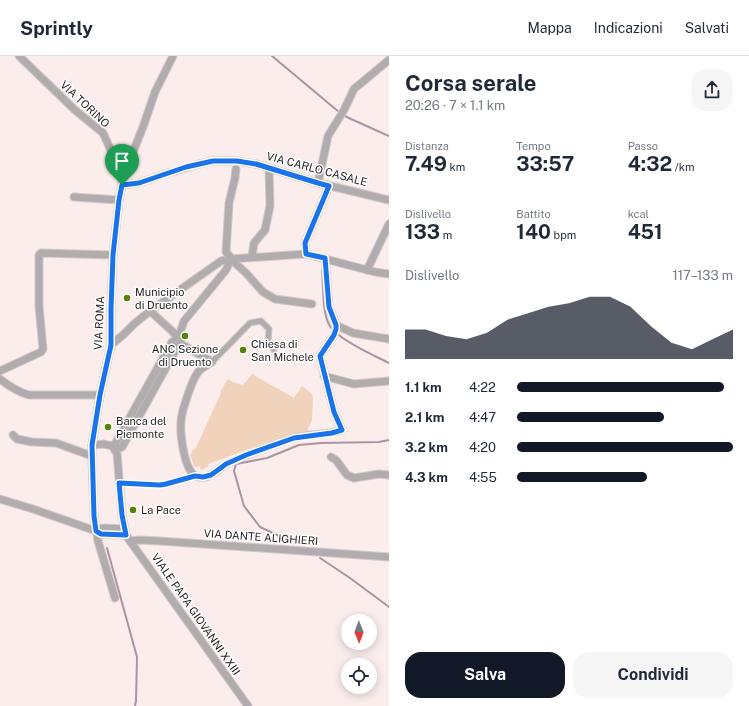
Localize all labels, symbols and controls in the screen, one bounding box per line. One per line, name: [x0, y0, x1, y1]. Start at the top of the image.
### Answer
text: Sprintly: [20, 17, 93, 39]
text: Mappa: [527, 20, 572, 36]
text: Indicazioni: [594, 20, 663, 36]
text: Salvati: [685, 20, 729, 36]
button: share: [691, 69, 733, 111]
text: Corsa serale: [405, 70, 536, 96]
street label: VIA TORINO: [58, 78, 112, 130]
text: 20:26 · 7 × 1.1 km: [405, 98, 505, 113]
text: Distanza: [405, 140, 449, 152]
text: Tempo: [516, 140, 551, 152]
text: Passo: [628, 140, 658, 152]
pin: [105, 144, 139, 185]
icon: arrive: [111, 150, 133, 172]
street label: VIA CARLO CASALE: [265, 150, 369, 188]
text: 7.49: [405, 152, 447, 176]
text: 33:57: [516, 152, 574, 176]
text: 4:32: [628, 152, 672, 176]
text: km: [447, 161, 465, 173]
text: /km: [672, 161, 694, 173]
text: Dislivello: [405, 208, 451, 220]
text: Battito: [516, 208, 551, 220]
text: kcal: [628, 208, 649, 220]
text: 133: [405, 220, 440, 244]
text: 140: [516, 220, 551, 244]
text: 451: [628, 220, 663, 244]
text: m: [440, 229, 452, 241]
text: bpm: [551, 229, 576, 241]
text: Dislivello: [405, 268, 459, 283]
text: 117–133 m: [672, 268, 733, 283]
place label: Municipio di Druento: [135, 286, 188, 311]
marker: Municipio di Druento: [122, 293, 132, 303]
street label: VIA ROMA: [92, 296, 106, 350]
marker: ANC Sezione di Druento: [180, 331, 190, 341]
place label: Chiesa di San Michele: [251, 338, 314, 363]
place label: ANC Sezione di Druento: [152, 343, 218, 368]
marker: Chiesa di San Michele: [238, 345, 248, 355]
text: 1.1 km: [405, 380, 442, 395]
text: 4:22: [469, 380, 496, 395]
text: 2.1 km: [405, 410, 444, 425]
text: 4:47: [469, 410, 496, 425]
place label: Banca del Piemonte: [116, 415, 166, 440]
marker: Banca del Piemonte: [103, 422, 113, 432]
text: 3.2 km: [405, 440, 448, 455]
text: 4:20: [469, 440, 496, 455]
text: 4.3 km: [405, 470, 448, 485]
text: 4:55: [469, 470, 497, 485]
place label: La Pace: [141, 504, 181, 516]
marker: La Pace: [128, 505, 138, 515]
street label: VIA DANTE ALIGHIERI: [203, 527, 319, 547]
street label: VIALE PAPA GIOVANNI XXIII: [149, 551, 243, 677]
north arrow: [341, 614, 377, 650]
map controls: [341, 614, 377, 694]
button: Salva: [405, 652, 565, 698]
button: Condividi: [573, 652, 733, 698]
button: locate: [341, 658, 377, 694]

